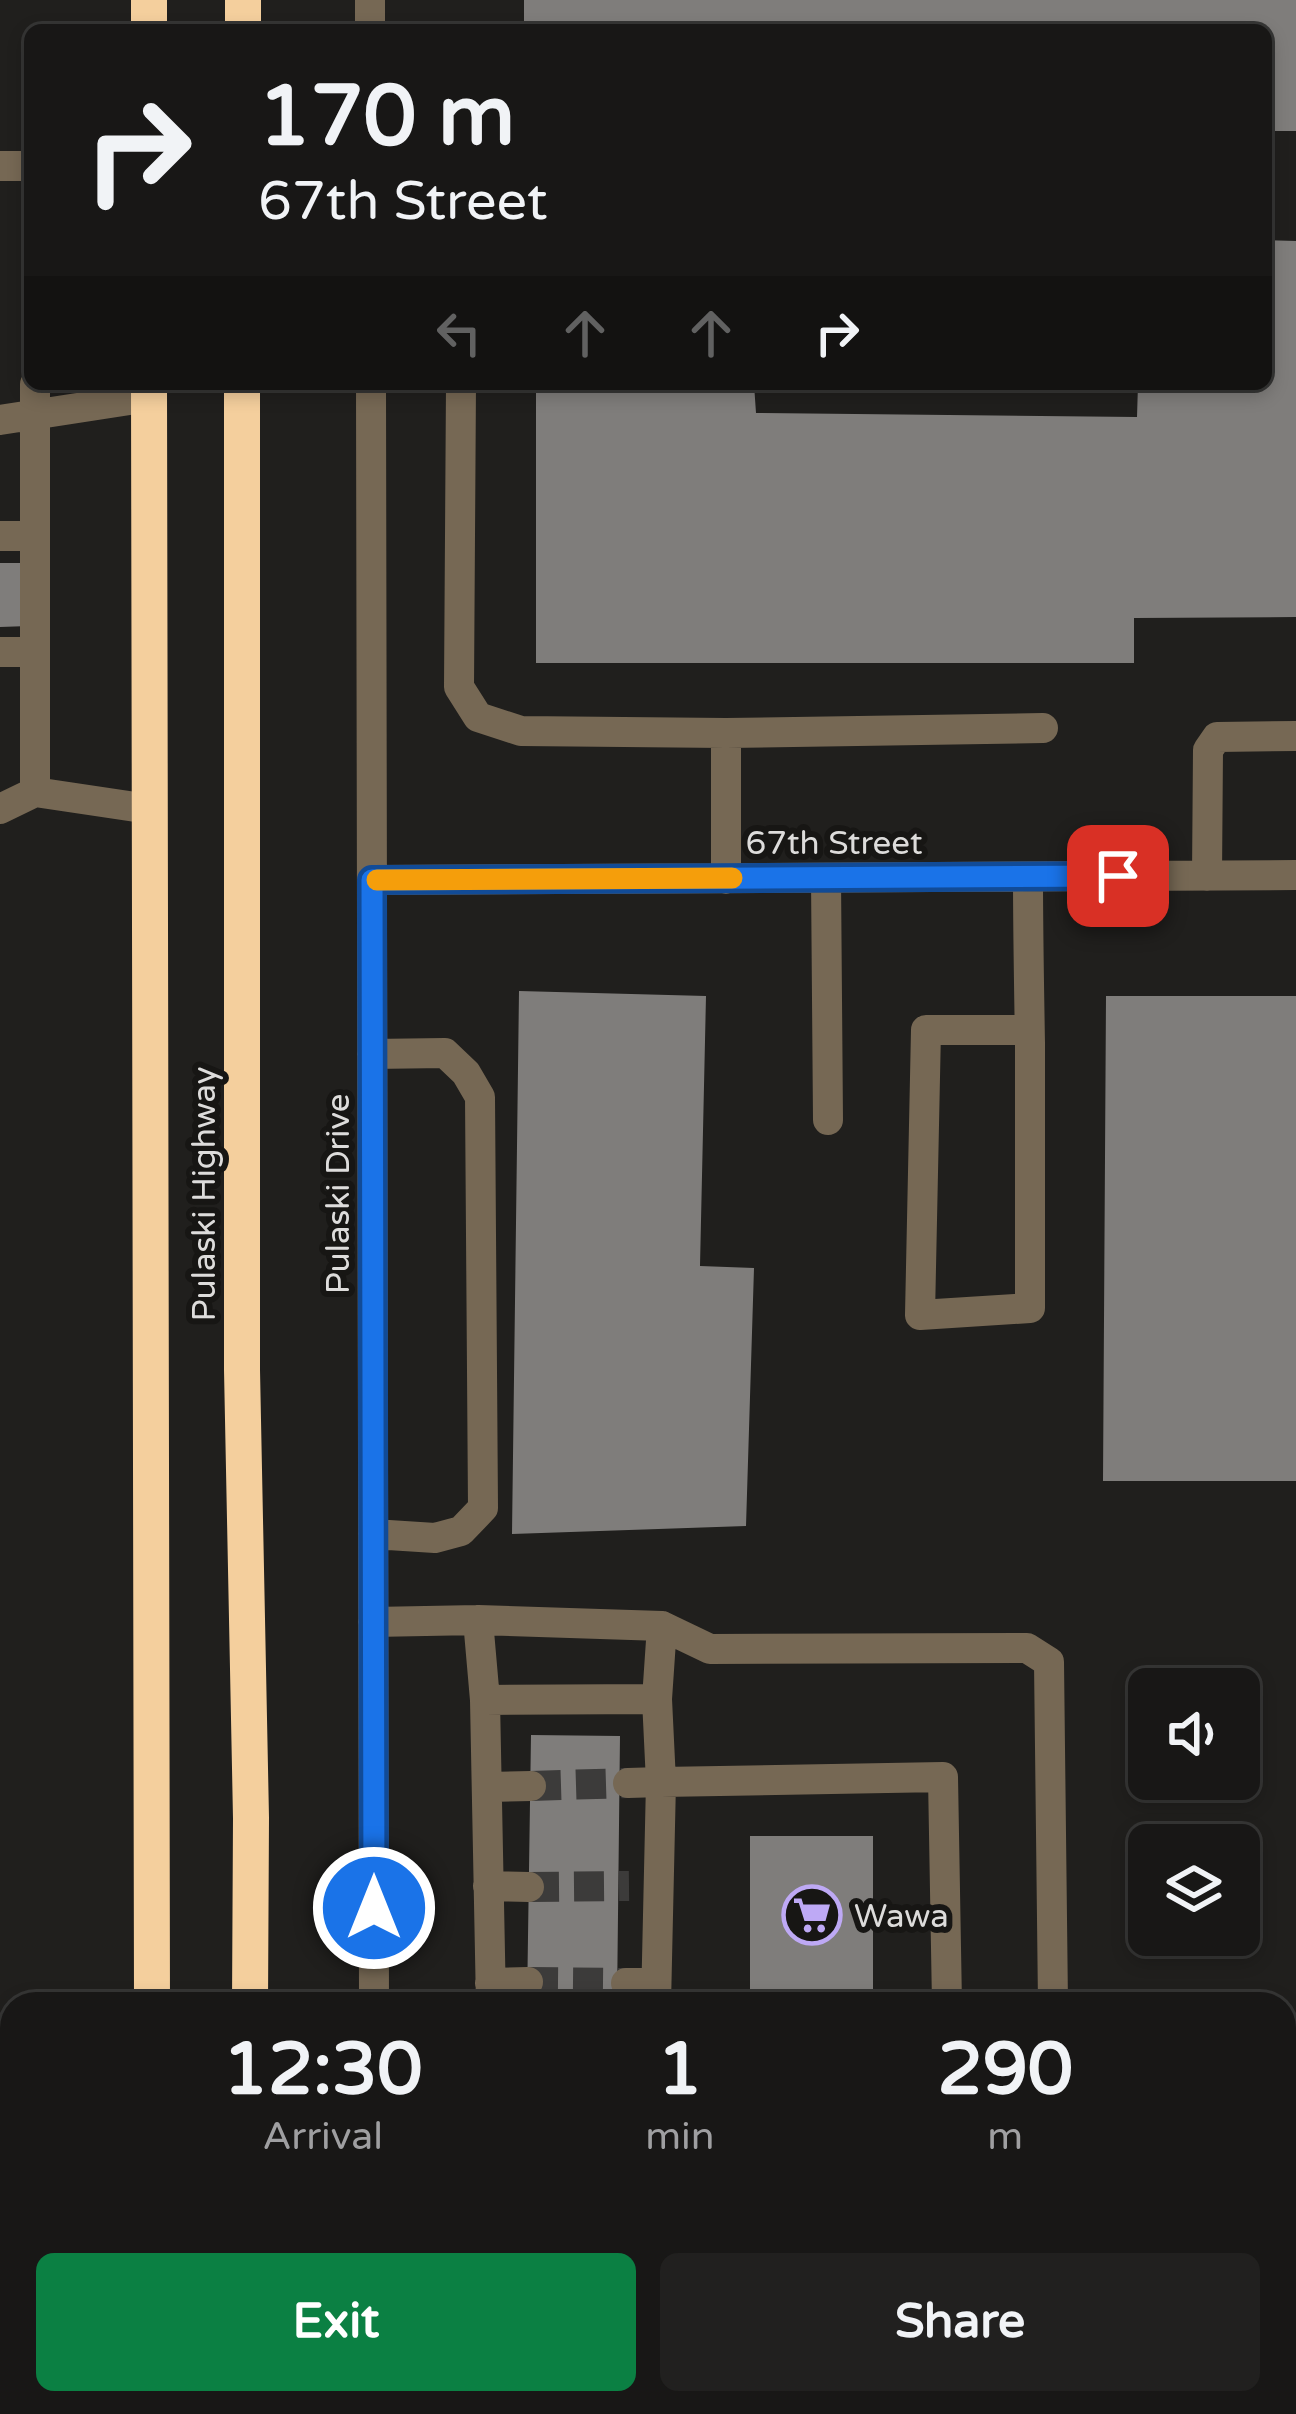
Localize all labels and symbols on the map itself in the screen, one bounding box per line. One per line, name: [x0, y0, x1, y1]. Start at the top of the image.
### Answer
street label: 67th Street: [745, 824, 923, 863]
pin: [1067, 825, 1169, 927]
street label: Pulaski Highway: [185, 1067, 224, 1321]
street label: Pulaski Drive: [319, 1094, 358, 1294]
position arrow: [311, 1845, 437, 1971]
supermarket icon: Wawa: [781, 1884, 843, 1946]
place label: Wawa: [854, 1897, 949, 1936]

